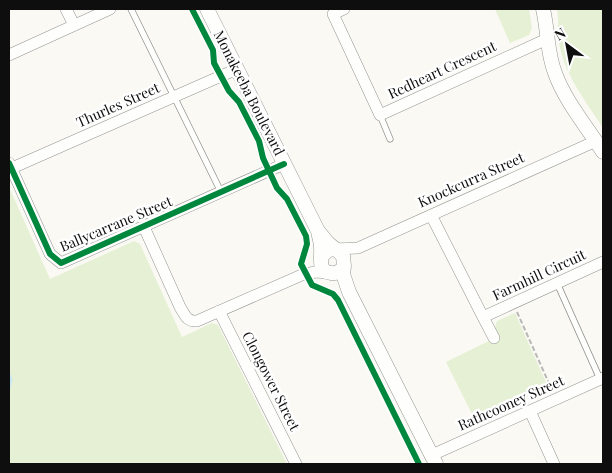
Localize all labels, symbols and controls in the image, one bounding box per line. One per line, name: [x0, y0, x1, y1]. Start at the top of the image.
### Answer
north arrow: [542, 20, 592, 70]
text: N: [551, 23, 569, 44]
street label: Monakeeba Boulevard: [210, 27, 289, 158]
street label: Redheart Crescent: [385, 36, 500, 103]
street label: Thurles Street: [73, 77, 163, 131]
street label: Knockcurra Street: [415, 147, 528, 212]
street label: Ballycarrane Street: [57, 191, 176, 256]
street label: Farmhill Circuit: [489, 244, 589, 304]
street label: Clongower Street: [238, 328, 305, 435]
street label: Rathcooney Street: [455, 370, 568, 434]

